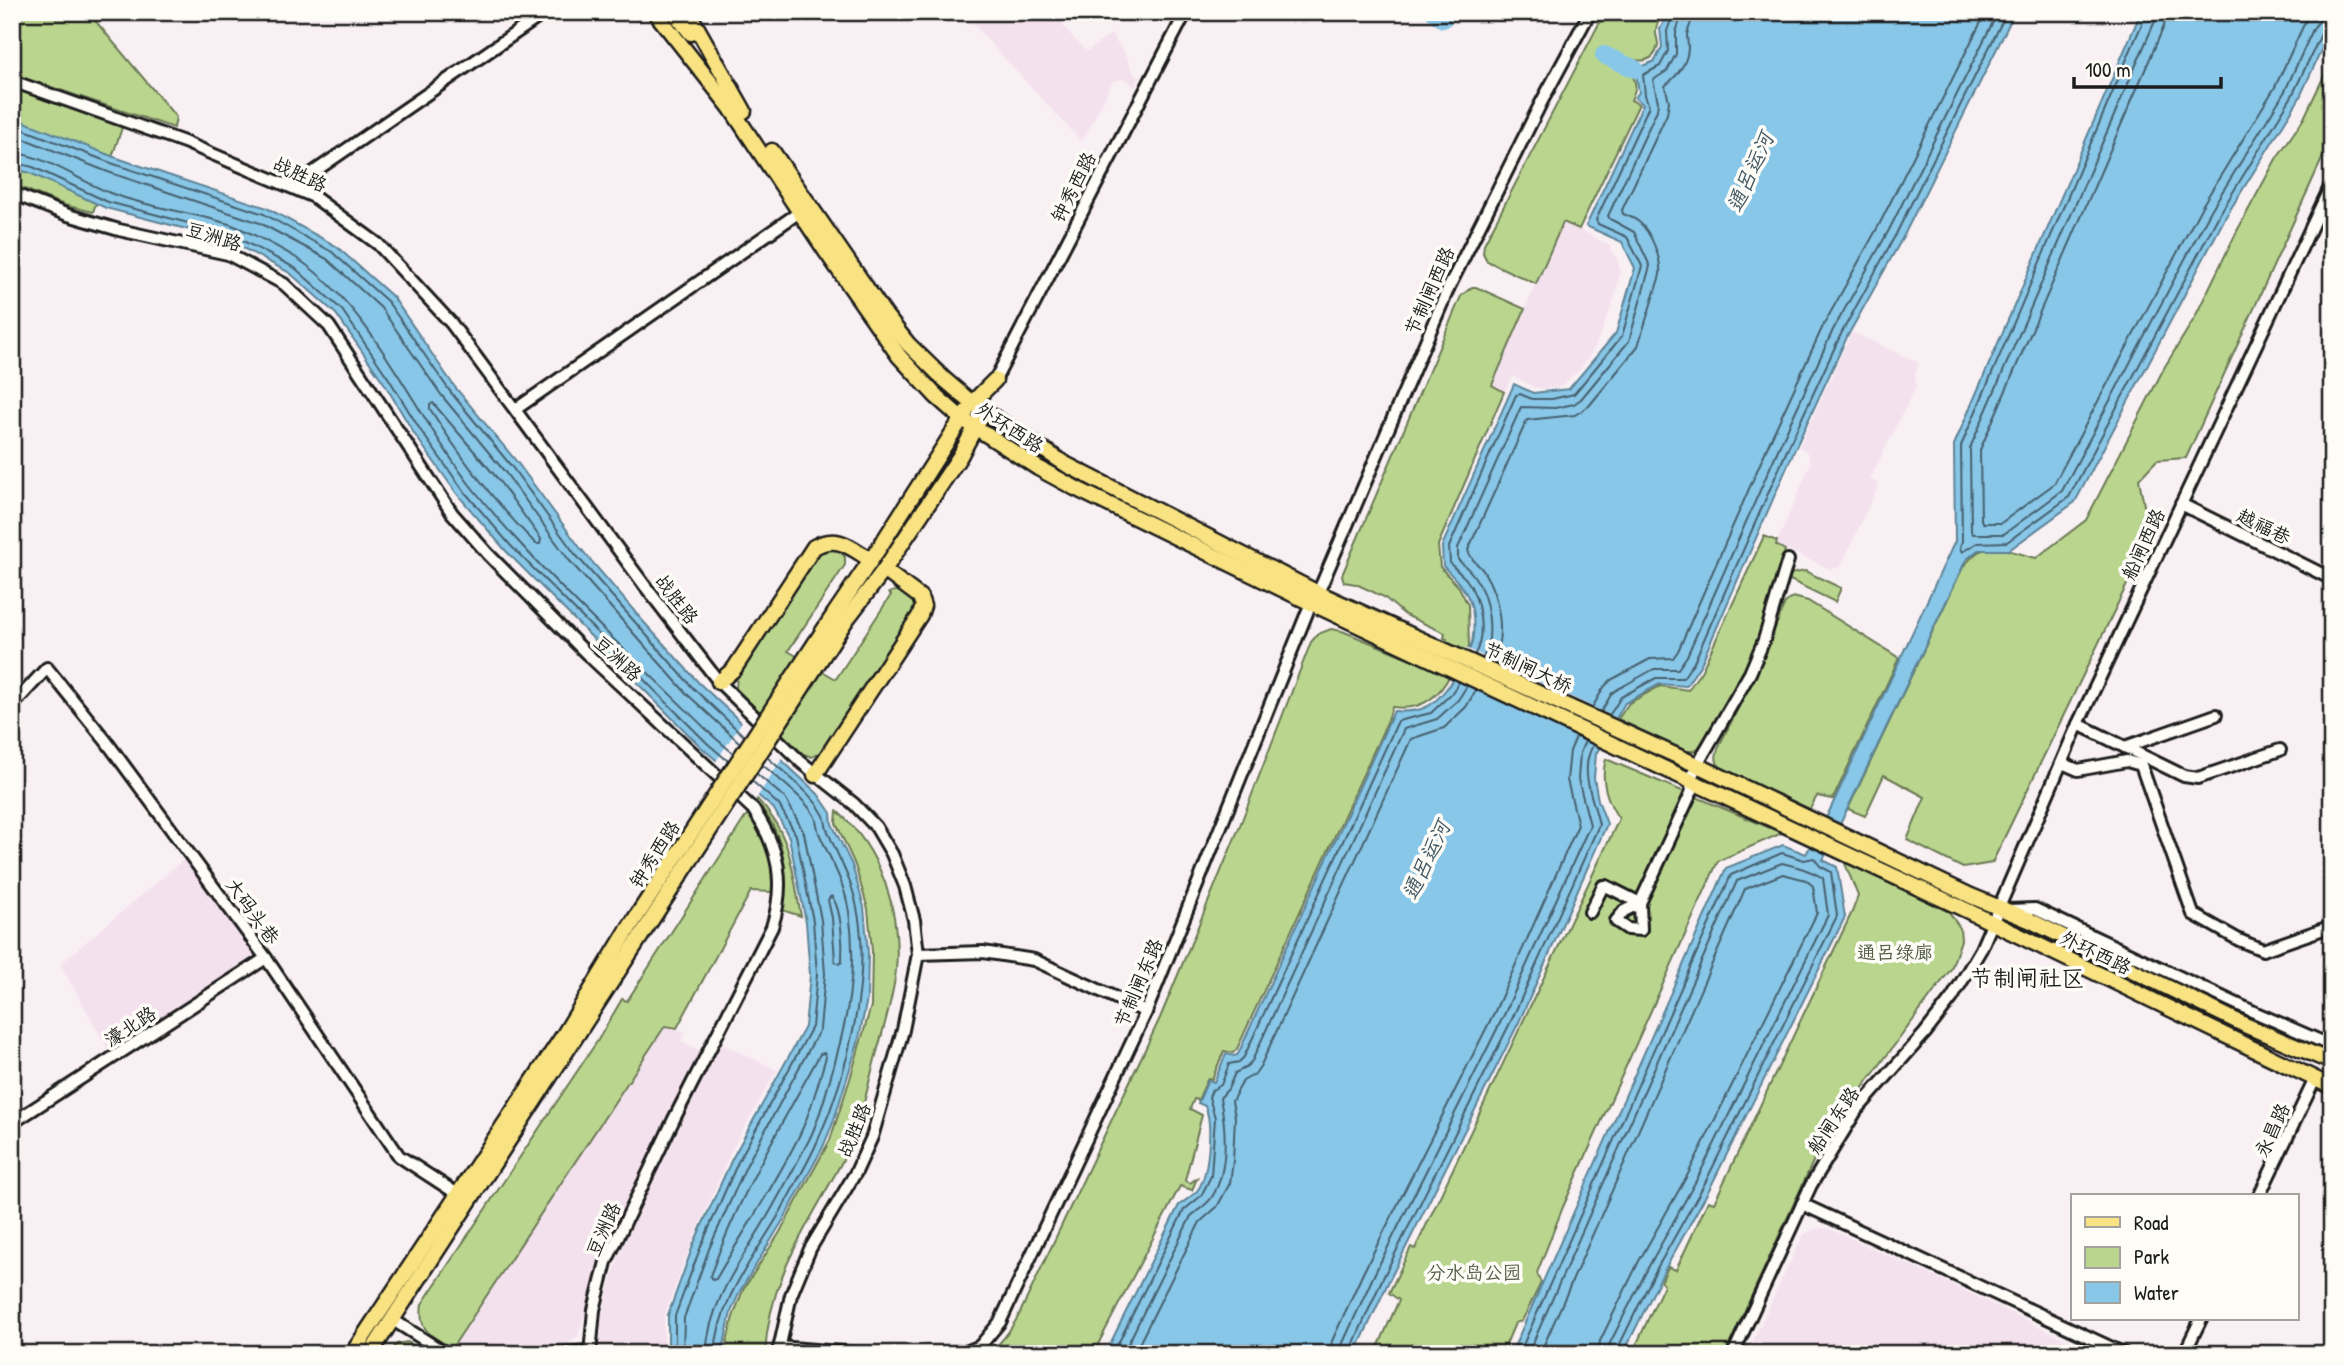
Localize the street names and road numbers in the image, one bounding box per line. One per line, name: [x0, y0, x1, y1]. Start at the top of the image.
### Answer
street label: 钟秀西路: [1044, 147, 1102, 227]
street label: 战胜路: [269, 150, 331, 198]
street label: 豆洲路: [183, 215, 245, 257]
street label: 节制闸西路: [1398, 242, 1460, 340]
street label: 外环西路: [971, 395, 1049, 459]
street label: 越福巷: [2233, 502, 2295, 550]
street label: 船闸西路: [2115, 504, 2171, 584]
street label: 战胜路: [649, 569, 705, 629]
street label: 豆洲路: [588, 629, 648, 687]
street label: 节制闸大桥: [1479, 635, 1577, 699]
street label: 钟秀西路: [622, 815, 686, 893]
street label: 大码头巷: [220, 873, 286, 949]
street label: 外环西路: [2056, 924, 2136, 980]
street label: 节制闸东路: [1107, 934, 1169, 1032]
street label: 濠北路: [99, 1000, 161, 1052]
street label: 船闸东路: [1801, 1081, 1865, 1159]
street label: 战胜路: [831, 1099, 877, 1161]
street label: 永昌路: [2248, 1099, 2296, 1161]
street label: 豆洲路: [580, 1198, 626, 1260]

